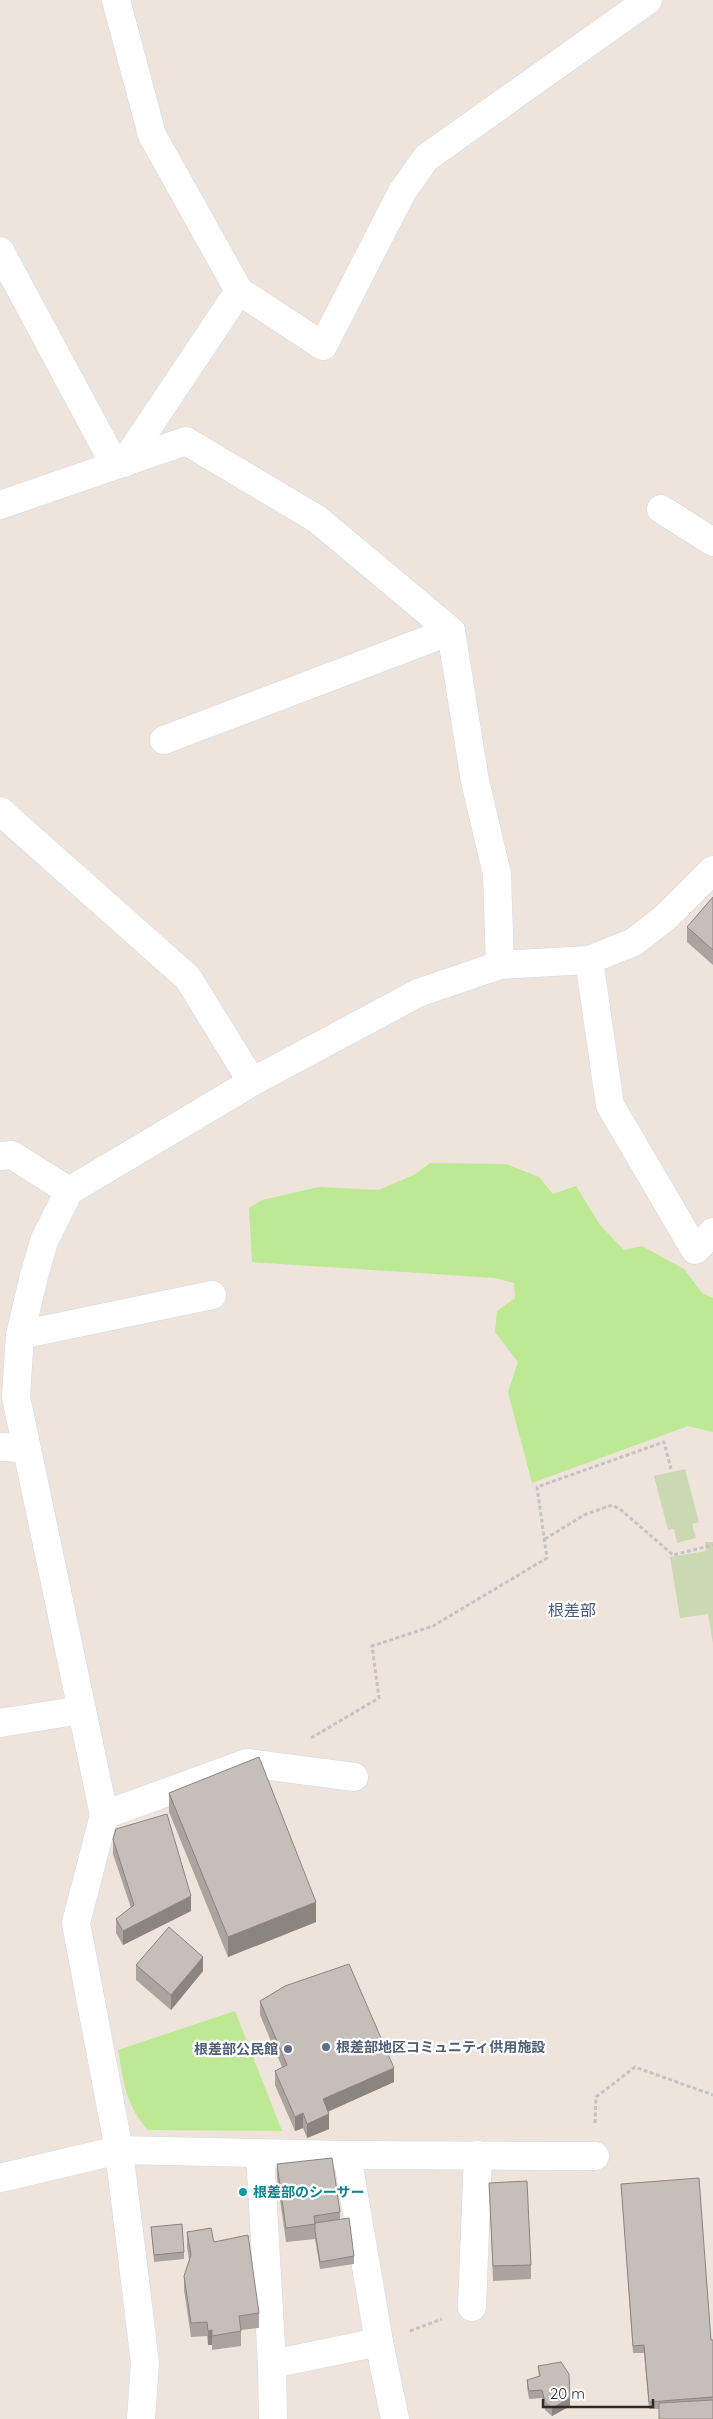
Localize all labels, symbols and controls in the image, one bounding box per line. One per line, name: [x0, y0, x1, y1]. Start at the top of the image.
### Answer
district label: 根差部: [548, 1600, 596, 1620]
place label: 根差部地区コミュニティ供用施設: [336, 2038, 545, 2056]
place label: 根差部公民館: [194, 2040, 278, 2058]
marker: 根差部地区コミュニティ供用施設: [320, 2041, 332, 2053]
marker: 根差部公民館: [282, 2043, 294, 2055]
place label: 根差部のシーサー: [253, 2183, 365, 2201]
marker: 根差部のシーサー: [237, 2186, 249, 2198]
scale bar: [543, 2376, 653, 2408]
text: 20 m: [550, 2384, 585, 2403]

